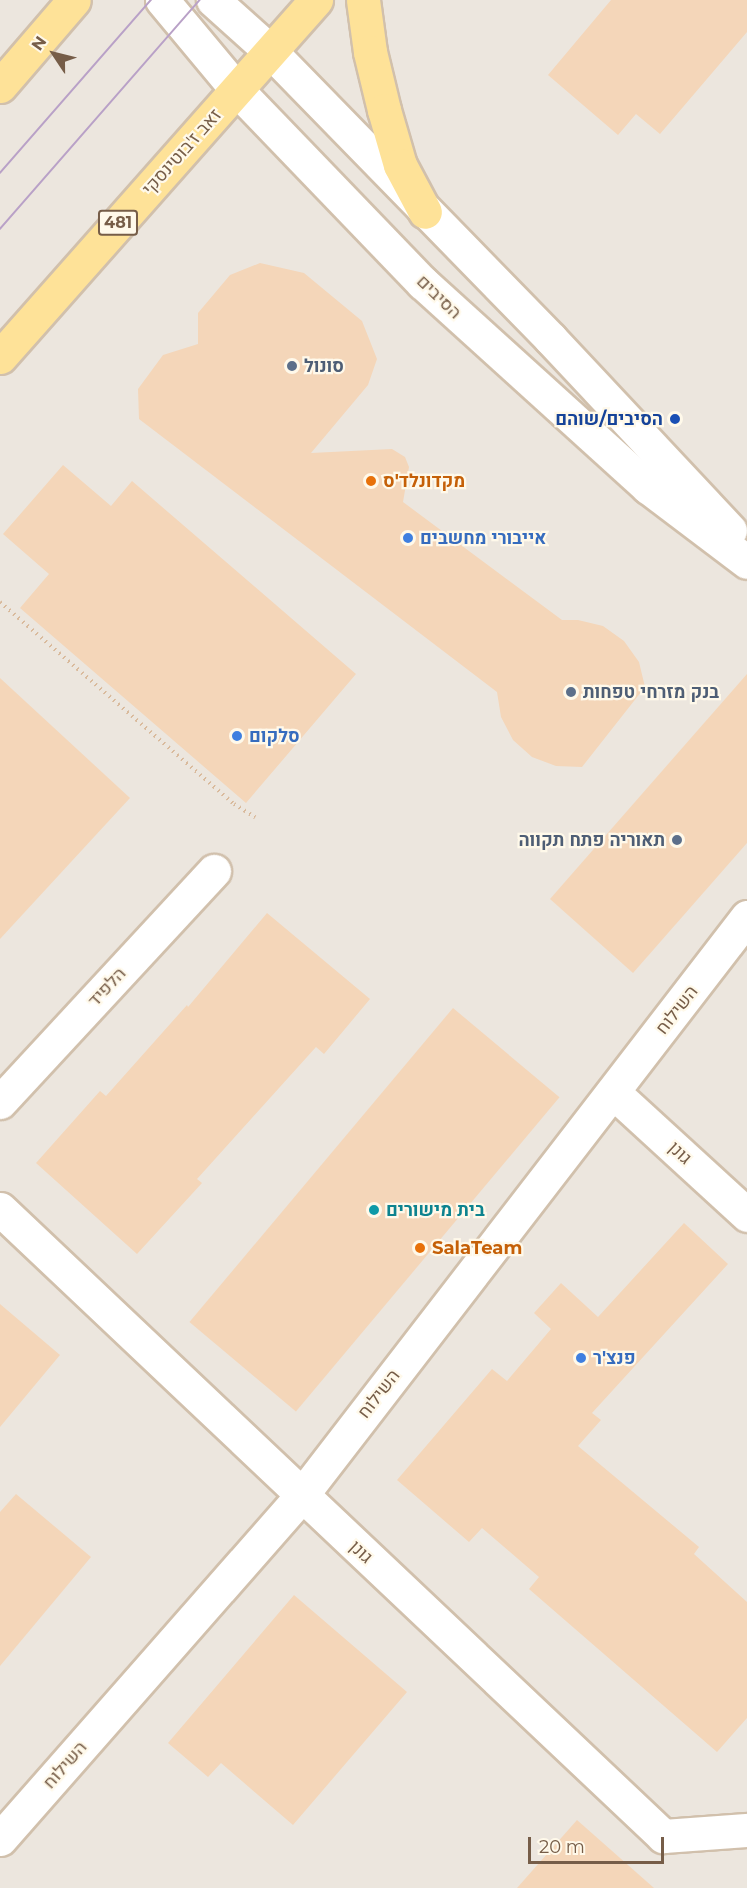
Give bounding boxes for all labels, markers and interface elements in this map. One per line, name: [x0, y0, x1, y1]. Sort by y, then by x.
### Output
north arrow: [24, 24, 84, 84]
text: N: [27, 33, 50, 54]
street label: זאב ז'בוטינסקי: [138, 105, 226, 199]
road number: 481: [97, 210, 139, 236]
street label: הסיבים: [412, 271, 466, 323]
place label: סונול: [304, 355, 344, 377]
marker: סונול: [285, 359, 299, 373]
place label: הסיבים/שוהם: [555, 408, 663, 430]
marker: הסיבים/שוהם: [668, 412, 682, 426]
place label: מקדונלד'ס: [383, 470, 465, 492]
marker: מקדונלד'ס: [364, 474, 378, 488]
place label: אייבורי מחשבים: [420, 527, 546, 549]
marker: אייבורי מחשבים: [401, 531, 415, 545]
place label: בנק מזרחי טפחות: [583, 681, 719, 703]
marker: בנק מזרחי טפחות: [564, 685, 578, 699]
place label: סלקום: [249, 725, 300, 747]
marker: סלקום: [230, 729, 244, 743]
place label: תאוריה פתח תקווה: [518, 829, 665, 851]
marker: תאוריה פתח תקווה: [670, 833, 684, 847]
street label: הלפיד: [83, 963, 131, 1011]
street label: השילוח: [651, 981, 703, 1039]
street label: גונן: [664, 1137, 696, 1169]
place label: בית מישורים: [386, 1199, 485, 1221]
marker: בית מישורים: [367, 1203, 381, 1217]
place label: SalaTeam: [432, 1237, 522, 1259]
marker: SalaTeam: [413, 1241, 427, 1255]
place label: פנצ'ר: [593, 1347, 636, 1369]
marker: פנצ'ר: [574, 1351, 588, 1365]
street label: השילוח: [353, 1365, 405, 1423]
street label: גונן: [345, 1536, 377, 1568]
street label: השילוח: [39, 1737, 91, 1793]
scale bar: [531, 1825, 668, 1863]
text: 20 m: [539, 1836, 585, 1858]

